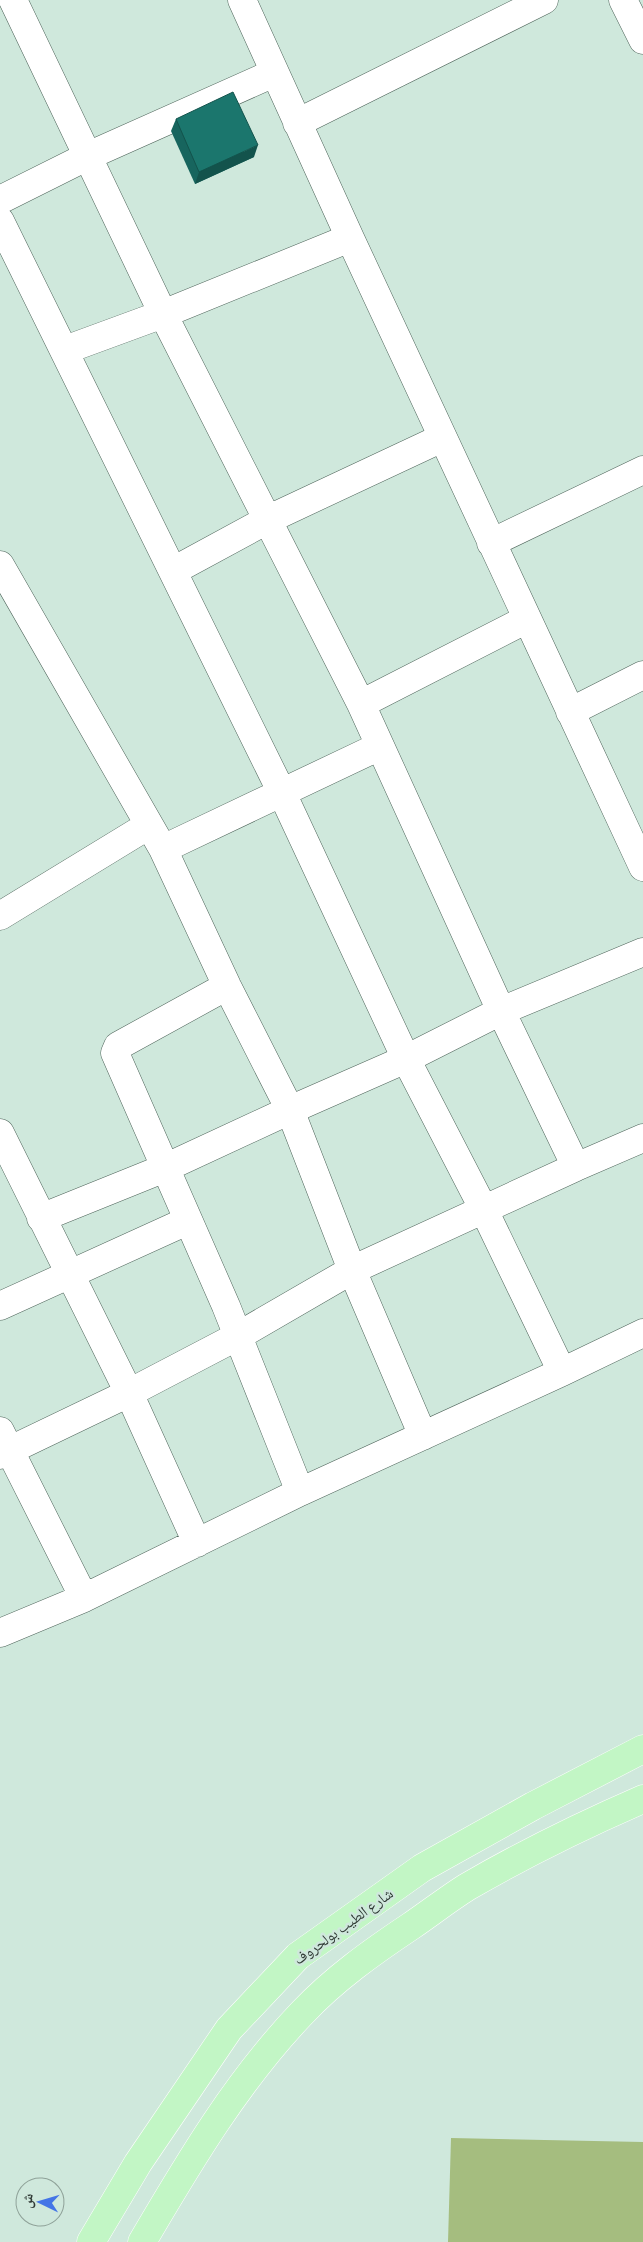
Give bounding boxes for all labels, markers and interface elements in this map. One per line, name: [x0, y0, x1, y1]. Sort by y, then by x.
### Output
street label: شارع الطيب بولحروف: [289, 1883, 397, 1969]
north arrow: [15, 2177, 65, 2227]
text: ش: [16, 2192, 37, 2209]

